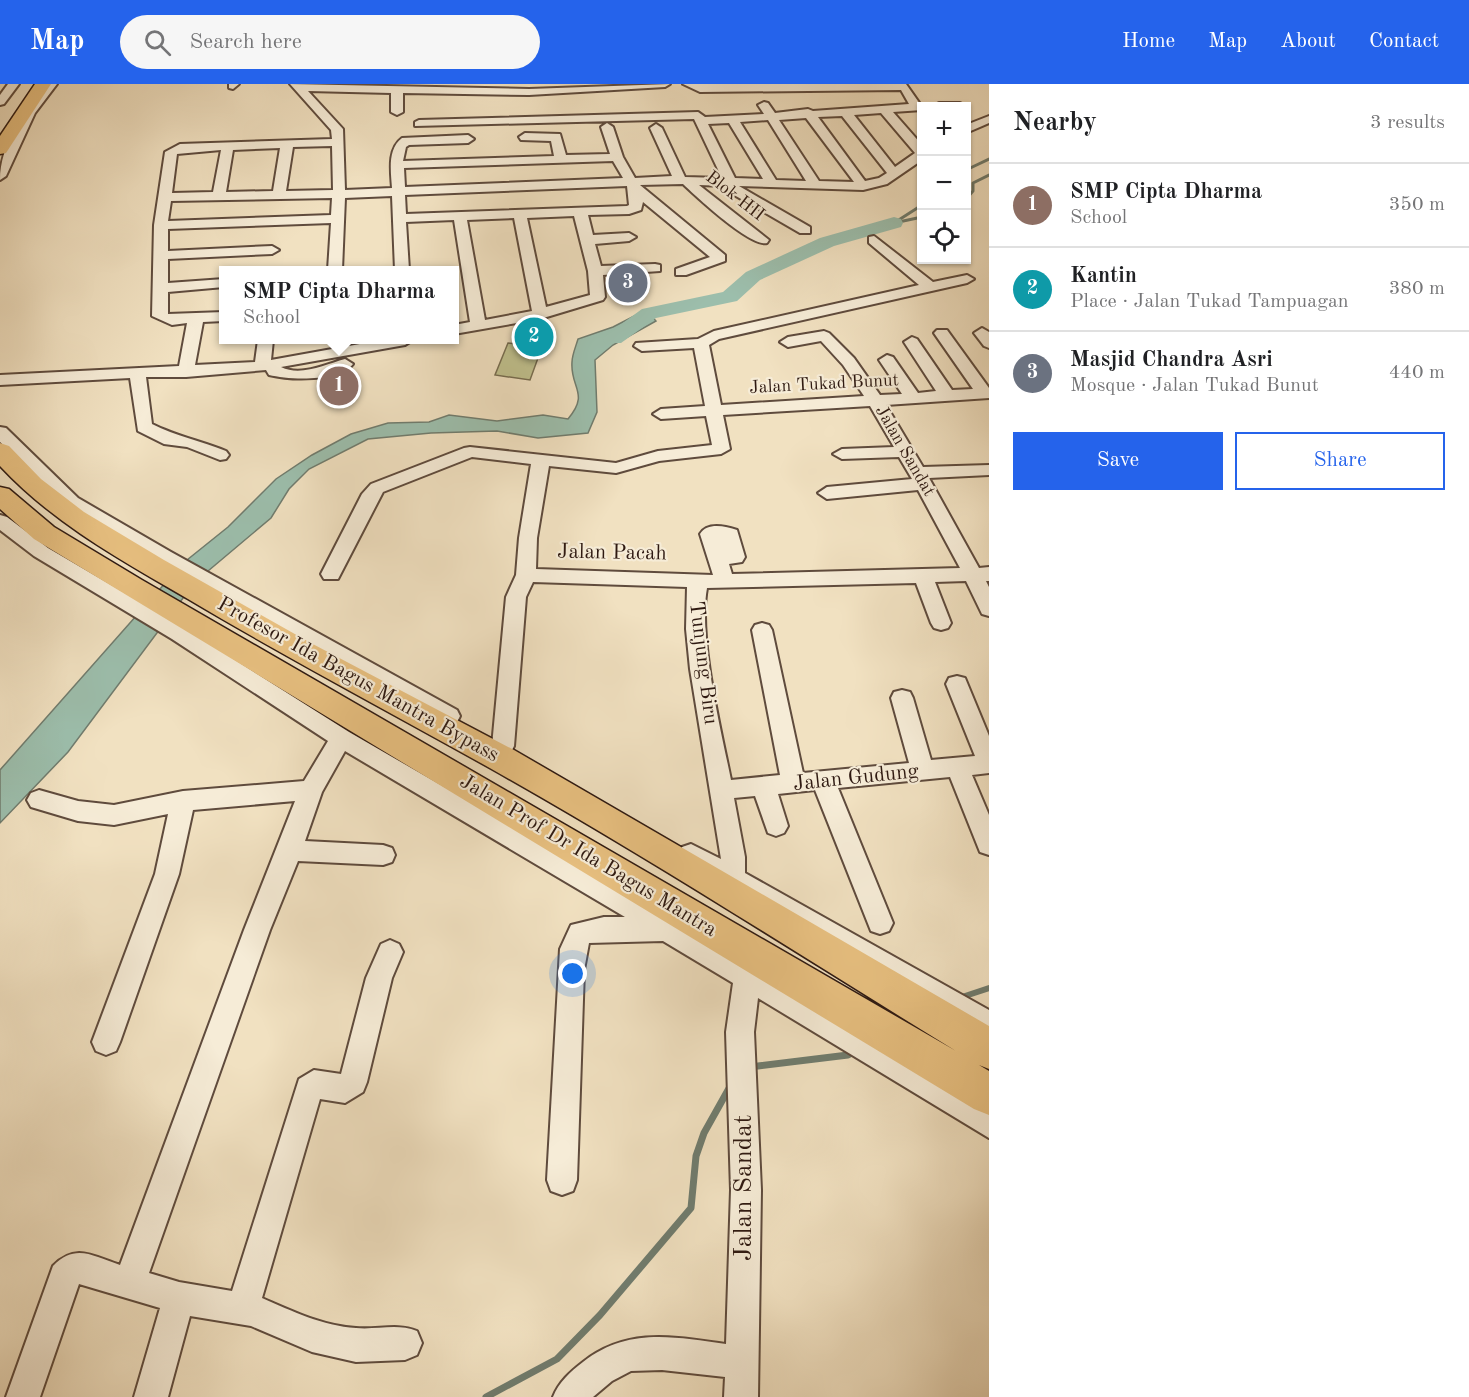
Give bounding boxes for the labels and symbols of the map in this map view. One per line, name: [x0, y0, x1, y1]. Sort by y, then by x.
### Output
street label: Blok HII: [702, 168, 768, 224]
pin: 3: [608, 260, 648, 306]
pin: 2: [514, 314, 554, 360]
pin: 1: [320, 364, 358, 408]
street label: Jalan Tukad Bunut: [749, 371, 899, 397]
street label: Jalan Sandat: [872, 403, 938, 499]
street label: Jalan Pacah: [557, 542, 667, 564]
street label: Profesor Ida Bagus Mantra Bypass: [214, 594, 502, 766]
street label: Tunjung Biru: [685, 600, 721, 726]
street label: Jalan Gudung: [792, 761, 920, 795]
street label: Jalan Prof Dr Ida Bagus Mantra: [456, 771, 720, 941]
your location: [558, 959, 587, 988]
street label: Jalan Sandat: [731, 1115, 757, 1261]

